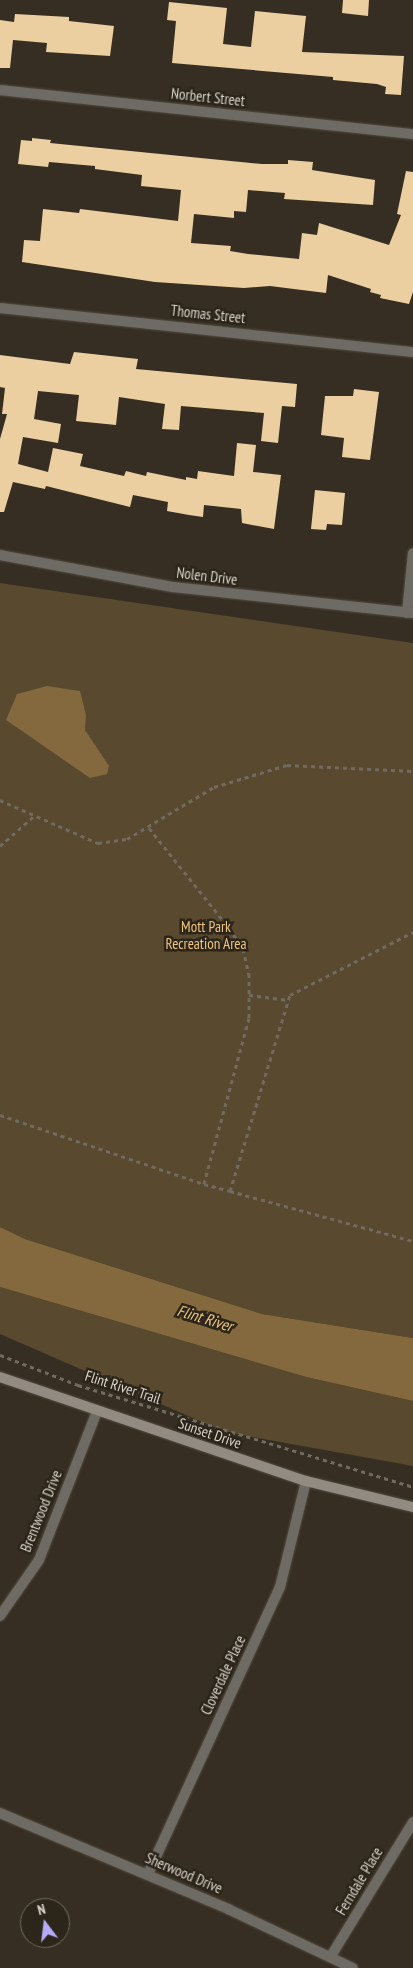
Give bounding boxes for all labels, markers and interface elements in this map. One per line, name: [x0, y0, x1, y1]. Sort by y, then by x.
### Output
street label: Norbert Street: [170, 84, 246, 110]
street label: Thomas Street: [170, 301, 246, 327]
street label: Nolen Drive: [176, 563, 238, 589]
park label: Mott Park Recreation Area: [165, 917, 247, 952]
water label: Flint River: [175, 1300, 235, 1336]
street label: Flint River Trail: [83, 1366, 163, 1408]
street label: Sunset Drive: [176, 1414, 244, 1452]
street label: Brentwood Drive: [16, 1467, 66, 1555]
street label: Cloverdale Place: [197, 1632, 249, 1718]
street label: Ferndale Place: [332, 1844, 386, 1918]
street label: Sherwood Drive: [143, 1849, 225, 1897]
north arrow: [20, 1898, 70, 1948]
text: N: [35, 1900, 47, 1919]

